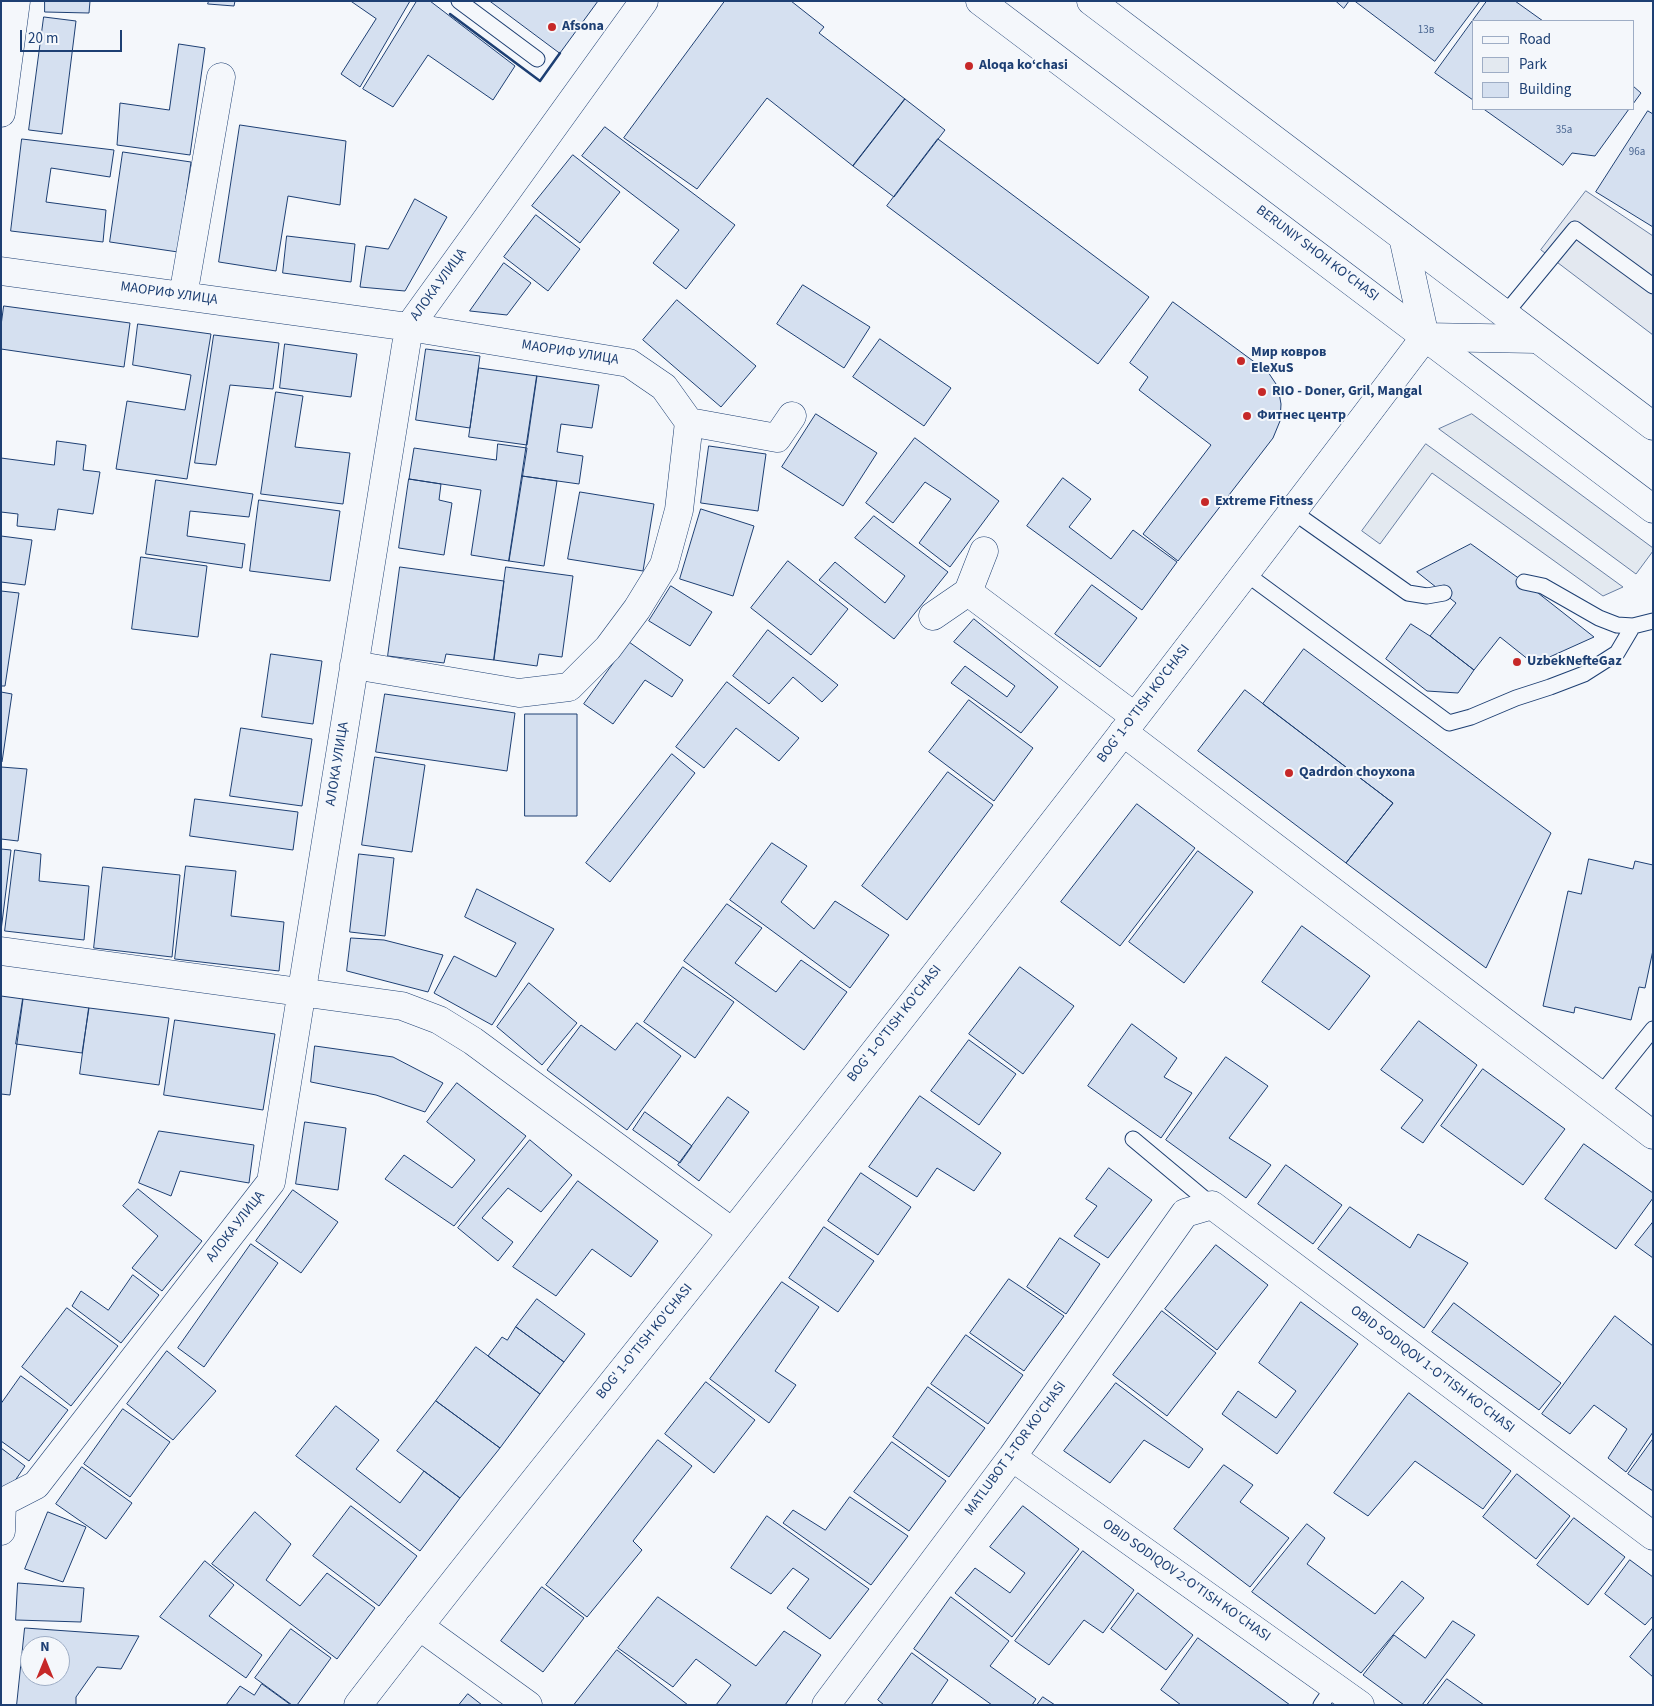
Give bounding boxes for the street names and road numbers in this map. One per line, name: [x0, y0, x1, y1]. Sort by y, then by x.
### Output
street label: BERUNIY SHOH KO'CHASI: [1252, 202, 1382, 306]
street label: АЛОКА УЛИЦА: [407, 246, 471, 324]
street label: МАОРИФ УЛИЦА: [119, 279, 219, 309]
street label: МАОРИФ УЛИЦА: [520, 337, 620, 369]
street label: BOG' 1-O'TISH KO'CHASI: [1094, 642, 1194, 766]
street label: АЛОКА УЛИЦА: [323, 721, 353, 807]
street label: BOG' 1-O'TISH KO'CHASI: [844, 962, 946, 1086]
street label: АЛОКА УЛИЦА: [203, 1188, 269, 1266]
street label: BOG' 1-O'TISH KO'CHASI: [593, 1281, 697, 1403]
street label: OBID SODIQOV 1-O'TISH KO'CHASI: [1347, 1303, 1517, 1437]
street label: MATLUBOT 1-TOR KO'CHASI: [962, 1379, 1070, 1519]
street label: OBID SODIQOV 2-O'TISH KO'CHASI: [1099, 1516, 1273, 1646]

